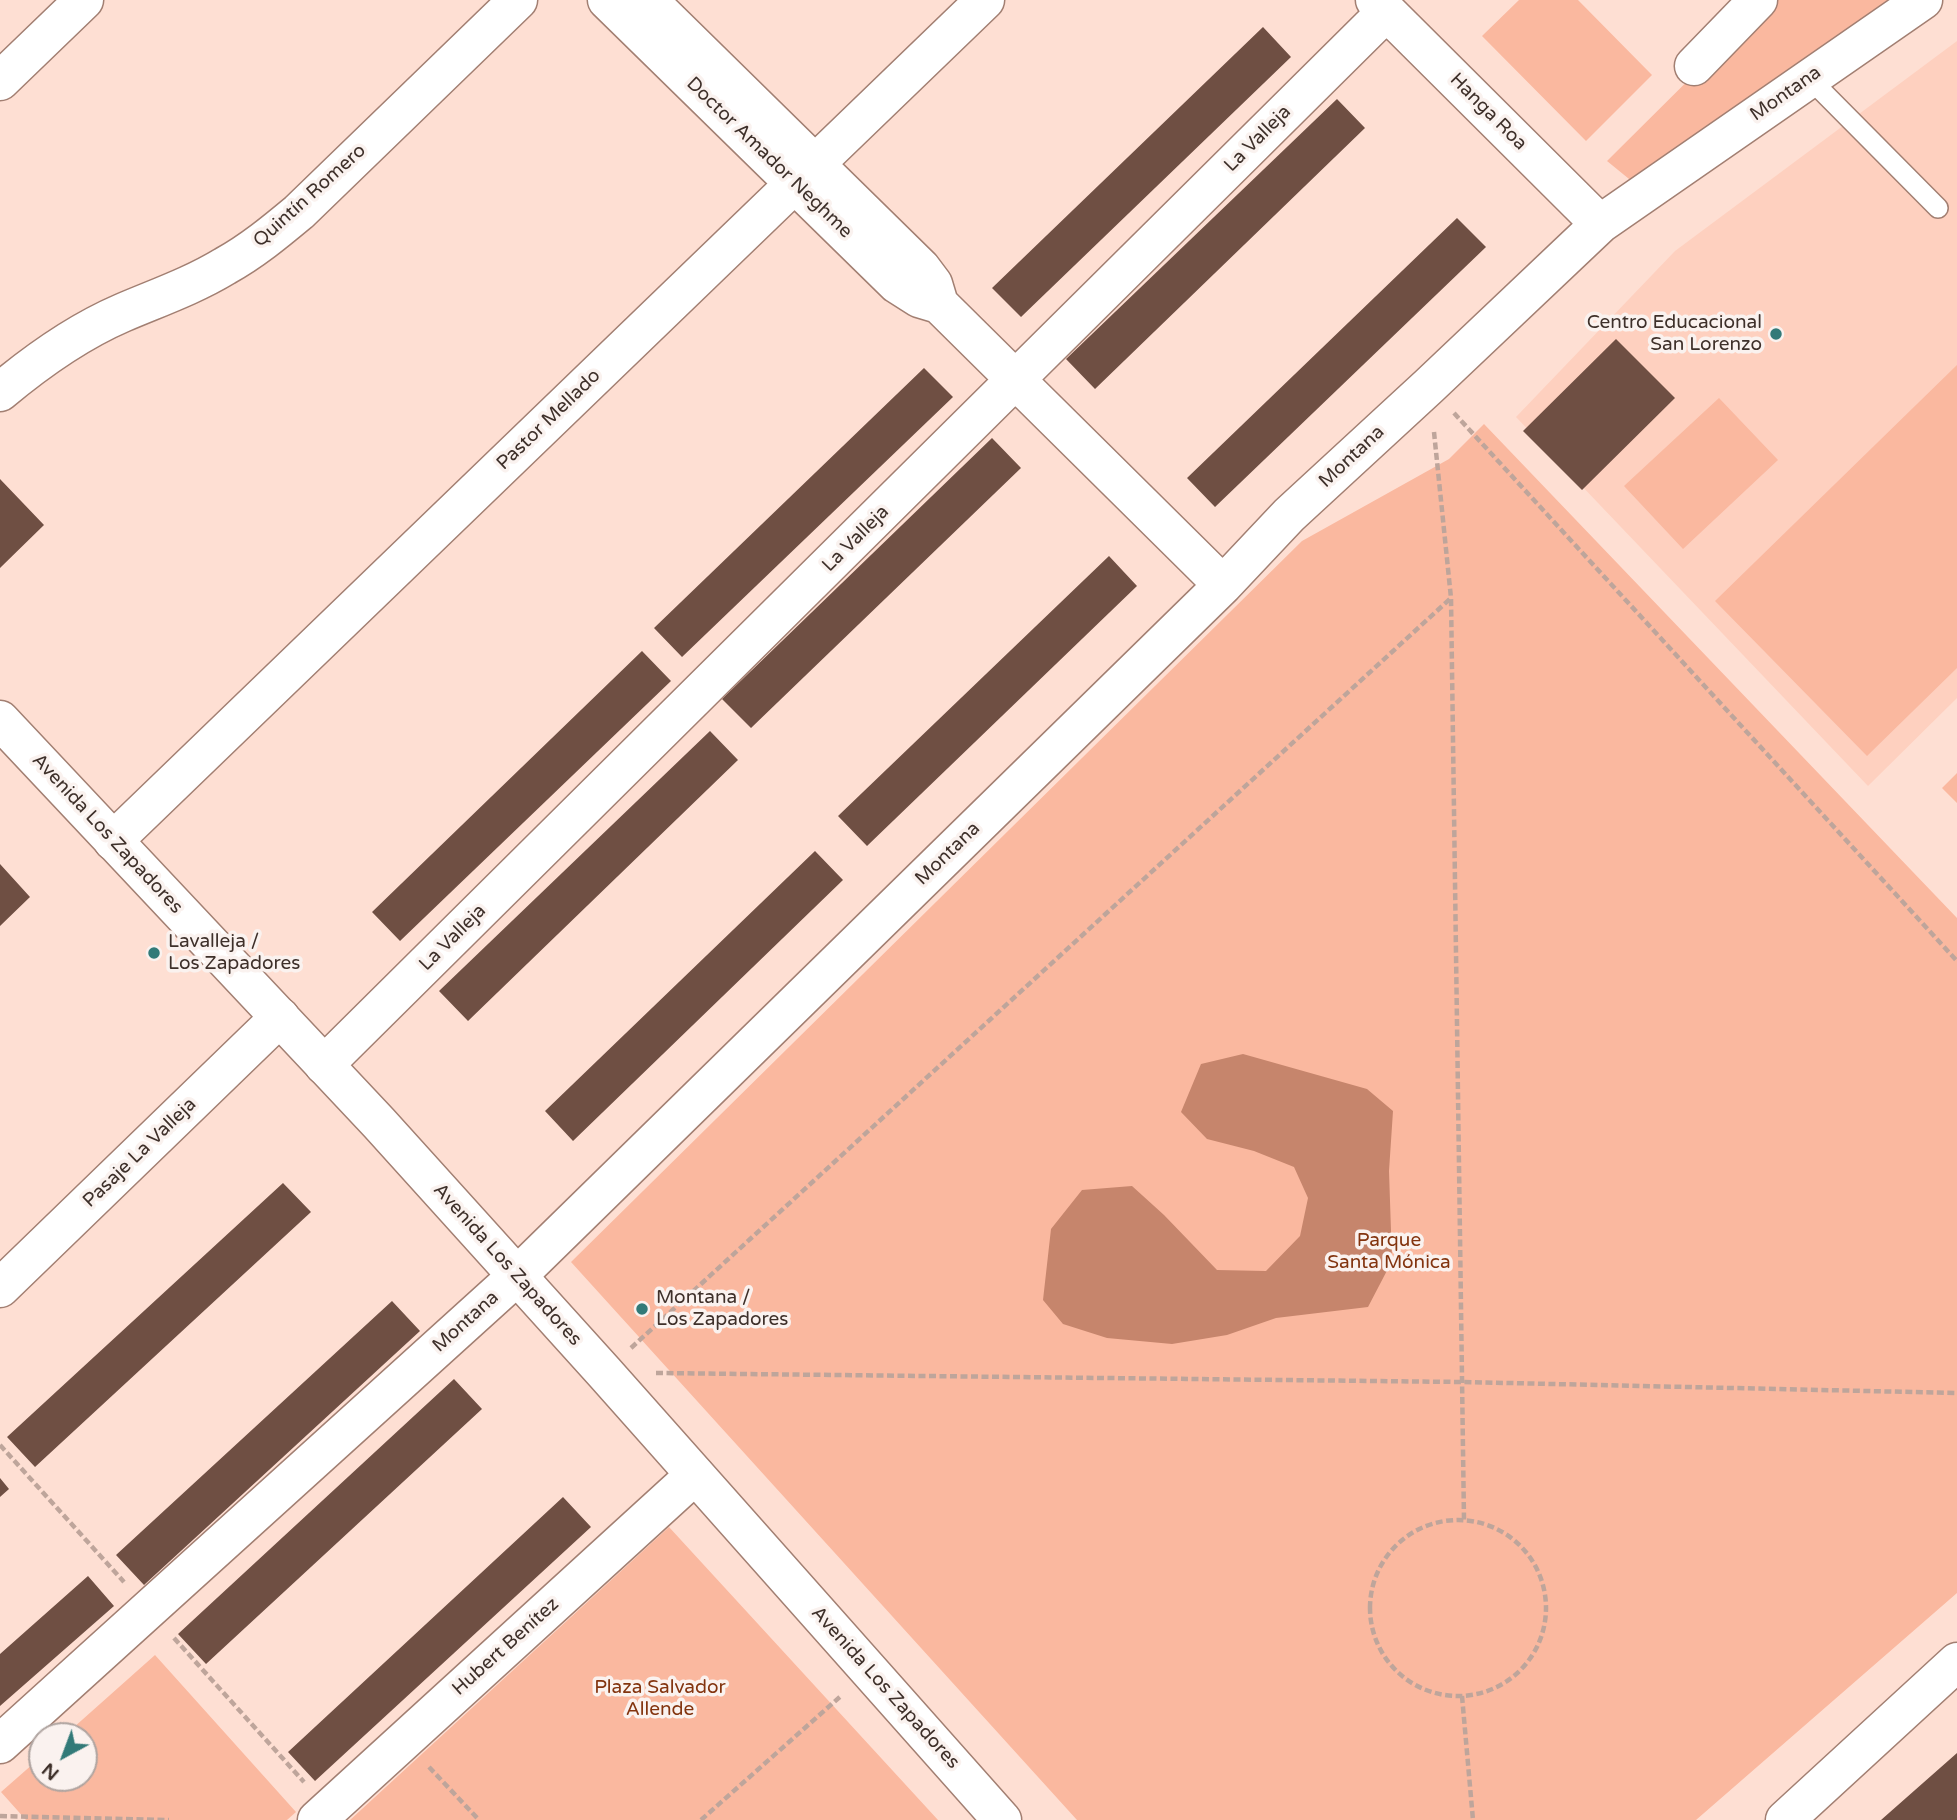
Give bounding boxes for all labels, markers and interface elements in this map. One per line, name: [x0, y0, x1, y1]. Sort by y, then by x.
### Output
street label: Montana: [1746, 61, 1826, 127]
street label: Hanga Roa: [1445, 69, 1531, 155]
street label: Doctor Amador Neghme: [681, 73, 857, 243]
street label: La Valleja: [1220, 101, 1296, 177]
street label: Quintín Romero: [249, 140, 371, 252]
place label: Centro Educacional San Lorenzo: [1587, 312, 1762, 356]
marker: Centro Educacional San Lorenzo: [1768, 326, 1784, 342]
street label: Pastor Mellado: [492, 365, 606, 475]
street label: Montana: [1315, 421, 1389, 493]
street label: La Valleja: [818, 501, 894, 577]
street label: Avenida Los Zapadores: [27, 749, 187, 919]
street label: Montana: [911, 818, 985, 890]
street label: La Valleja: [415, 900, 491, 976]
place label: Lavalleja / Los Zapadores: [168, 931, 300, 975]
marker: Lavalleja / Los Zapadores: [146, 945, 162, 961]
street label: Pasaje La Valleja: [79, 1093, 201, 1213]
street label: Avenida Los Zapadores: [428, 1179, 586, 1351]
park label: Parque Santa Mónica: [1327, 1230, 1451, 1274]
street label: Montana: [428, 1286, 504, 1358]
place label: Montana / Los Zapadores: [656, 1287, 788, 1331]
marker: Montana / Los Zapadores: [634, 1301, 650, 1317]
street label: Hubert Benítez: [448, 1593, 564, 1701]
street label: Avenida Los Zapadores: [806, 1602, 964, 1774]
park label: Plaza Salvador Allende: [594, 1677, 726, 1721]
north arrow: [28, 1722, 98, 1792]
text: N: [38, 1758, 64, 1785]

